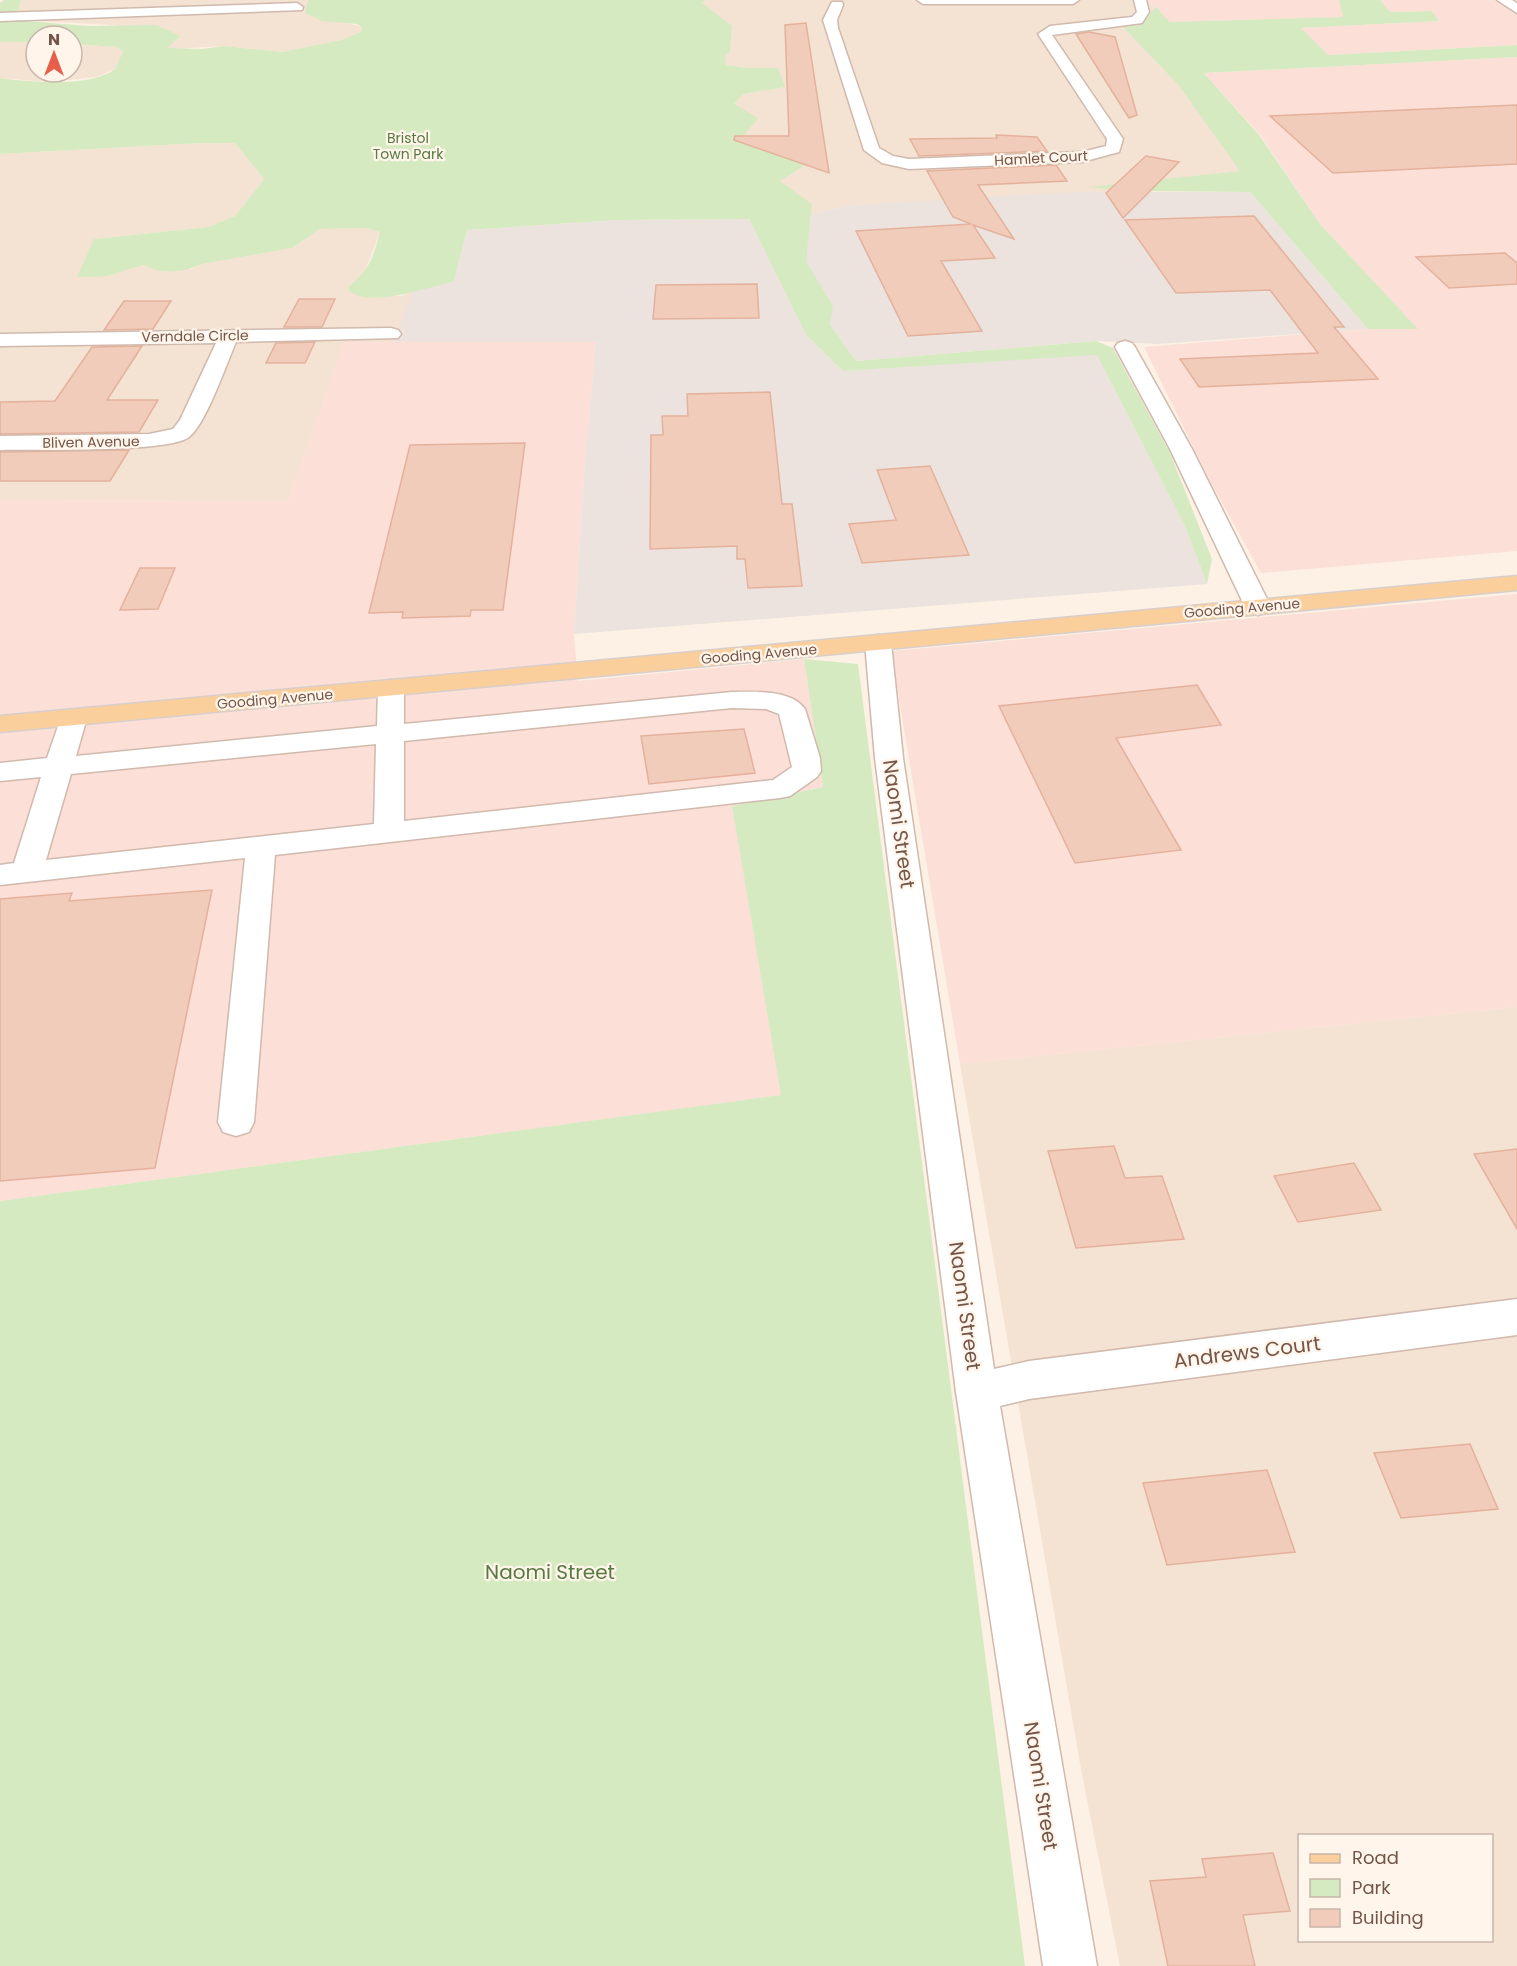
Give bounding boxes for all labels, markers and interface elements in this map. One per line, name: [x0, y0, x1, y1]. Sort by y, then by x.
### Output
north arrow: [24, 24, 84, 84]
text: N: [48, 28, 60, 51]
park label: Bristol Town Park: [373, 128, 444, 164]
street label: Hamlet Court: [994, 146, 1088, 170]
street label: Verndale Circle: [141, 325, 249, 347]
street label: Bliven Avenue: [42, 431, 140, 453]
street label: Gooding Avenue: [1183, 593, 1301, 623]
street label: Gooding Avenue: [700, 639, 818, 669]
street label: Gooding Avenue: [216, 684, 334, 714]
street label: Naomi Street: [876, 758, 922, 890]
street label: Naomi Street: [942, 1240, 988, 1372]
street label: Andrews Court: [1172, 1329, 1322, 1375]
park label: Naomi Street: [485, 1558, 615, 1586]
street label: Naomi Street: [1017, 1720, 1065, 1852]
legend: [1298, 1834, 1493, 1942]
text: Road: [1352, 1845, 1399, 1870]
text: Park: [1352, 1875, 1391, 1900]
text: Building: [1352, 1905, 1424, 1930]

